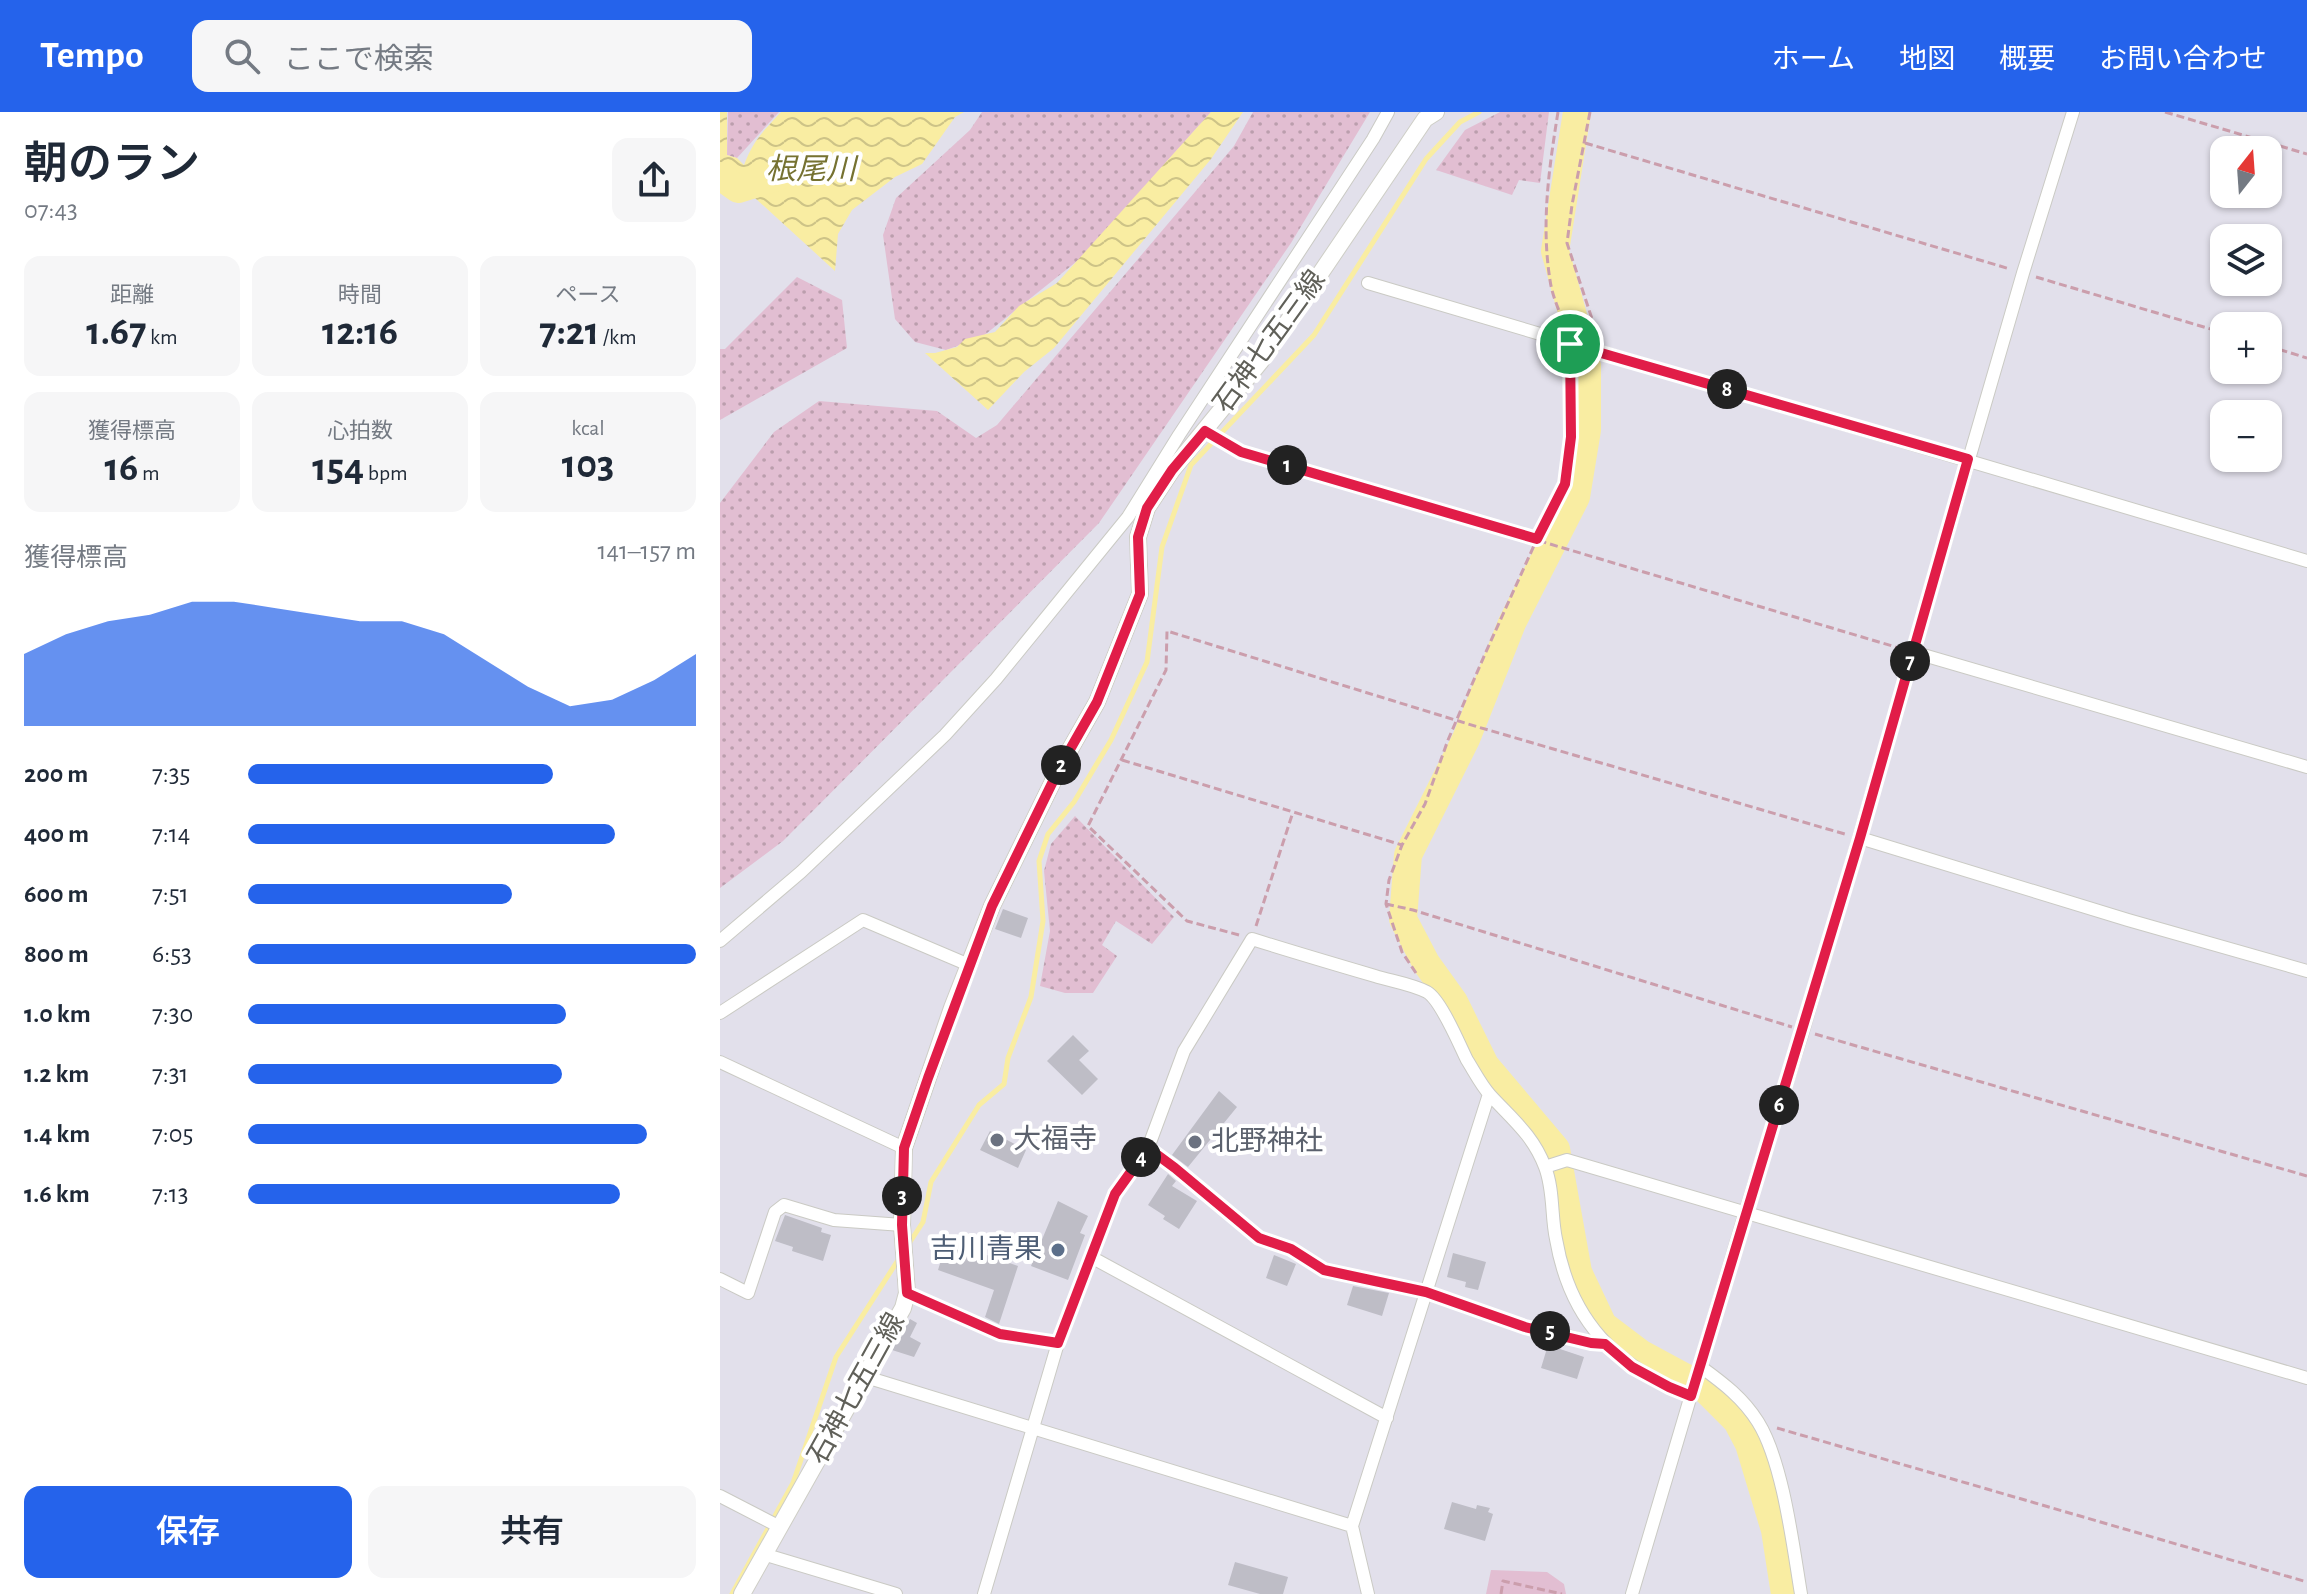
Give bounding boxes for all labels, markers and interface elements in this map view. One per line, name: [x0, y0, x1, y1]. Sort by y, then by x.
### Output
search box: [192, 20, 752, 92]
icon: search: [220, 34, 264, 78]
text: Tempo: [40, 37, 144, 75]
text: ここで検索: [284, 45, 434, 75]
text: ホーム: [1772, 46, 1855, 74]
text: 地図: [1899, 46, 1955, 74]
text: 概要: [1999, 46, 2055, 74]
text: お問い合わせ: [2099, 46, 2267, 74]
north arrow: [2210, 136, 2282, 208]
map controls: [2210, 136, 2282, 472]
button: share: [612, 138, 696, 222]
text: 朝のラン: [24, 143, 200, 187]
water label: 根尾川: [766, 153, 859, 185]
text: 07:43: [24, 197, 78, 223]
button: layers: [2210, 224, 2282, 296]
street label: 石神七五三線: [1208, 265, 1331, 418]
text: 距離: [110, 284, 154, 306]
text: 時間: [338, 284, 382, 306]
text: ペース: [556, 284, 620, 306]
pin: [1536, 310, 1604, 378]
text: 1.67: [86, 312, 146, 352]
text: 12:16: [322, 312, 398, 352]
text: 7:21: [539, 312, 599, 352]
button: +: [2210, 312, 2282, 384]
icon: arrive: [1548, 322, 1592, 366]
text: km: [146, 326, 178, 348]
text: /km: [599, 326, 637, 348]
pin: 8: [1707, 369, 1747, 409]
text: 8: [1722, 378, 1732, 400]
button: −: [2210, 400, 2282, 472]
text: kcal: [571, 417, 605, 439]
text: 獲得標高: [88, 420, 176, 442]
text: 心拍数: [327, 420, 393, 442]
text: 103: [562, 445, 614, 485]
pin: 1: [1267, 445, 1307, 485]
text: 16: [105, 448, 138, 488]
text: 154: [312, 448, 364, 488]
text: 1: [1283, 454, 1291, 476]
text: m: [138, 462, 159, 484]
text: bpm: [364, 462, 408, 484]
text: 141–157 m: [597, 538, 696, 564]
text: 獲得標高: [24, 545, 128, 571]
pin: 7: [1890, 641, 1930, 681]
text: 7: [1905, 650, 1915, 672]
pin: 2: [1041, 745, 1081, 785]
text: 2: [1056, 754, 1066, 776]
text: 200 m: [24, 761, 88, 787]
text: 7:35: [152, 761, 190, 787]
text: 400 m: [24, 821, 89, 847]
text: 7:14: [152, 821, 190, 847]
text: 600 m: [24, 881, 89, 907]
text: 7:51: [152, 881, 189, 907]
text: 800 m: [24, 941, 89, 967]
text: 6:53: [152, 941, 192, 967]
text: 1.0 km: [24, 1001, 91, 1027]
text: 7:30: [152, 1001, 193, 1027]
text: 1.2 km: [24, 1061, 89, 1087]
text: 7:31: [152, 1061, 188, 1087]
pin: 6: [1759, 1085, 1799, 1125]
text: 6: [1774, 1094, 1784, 1116]
text: 1.4 km: [24, 1121, 90, 1147]
text: 7:05: [152, 1121, 193, 1147]
place label: 大福寺: [1013, 1124, 1097, 1154]
place label: 北野神社: [1211, 1126, 1323, 1156]
marker: 大福寺: [988, 1131, 1006, 1149]
marker: 北野神社: [1186, 1133, 1204, 1151]
pin: 4: [1121, 1137, 1161, 1177]
text: 4: [1135, 1146, 1147, 1168]
pin: 3: [882, 1176, 922, 1216]
text: 1.6 km: [24, 1181, 90, 1207]
text: 7:13: [152, 1181, 188, 1207]
text: 3: [897, 1185, 907, 1207]
place label: 吉川青果: [930, 1234, 1042, 1264]
marker: 吉川青果: [1049, 1241, 1067, 1259]
street label: 石神七五三線: [802, 1308, 910, 1469]
pin: 5: [1530, 1311, 1570, 1351]
text: 5: [1545, 1320, 1555, 1342]
button: 保存: [24, 1486, 352, 1578]
button: 共有: [368, 1486, 696, 1578]

